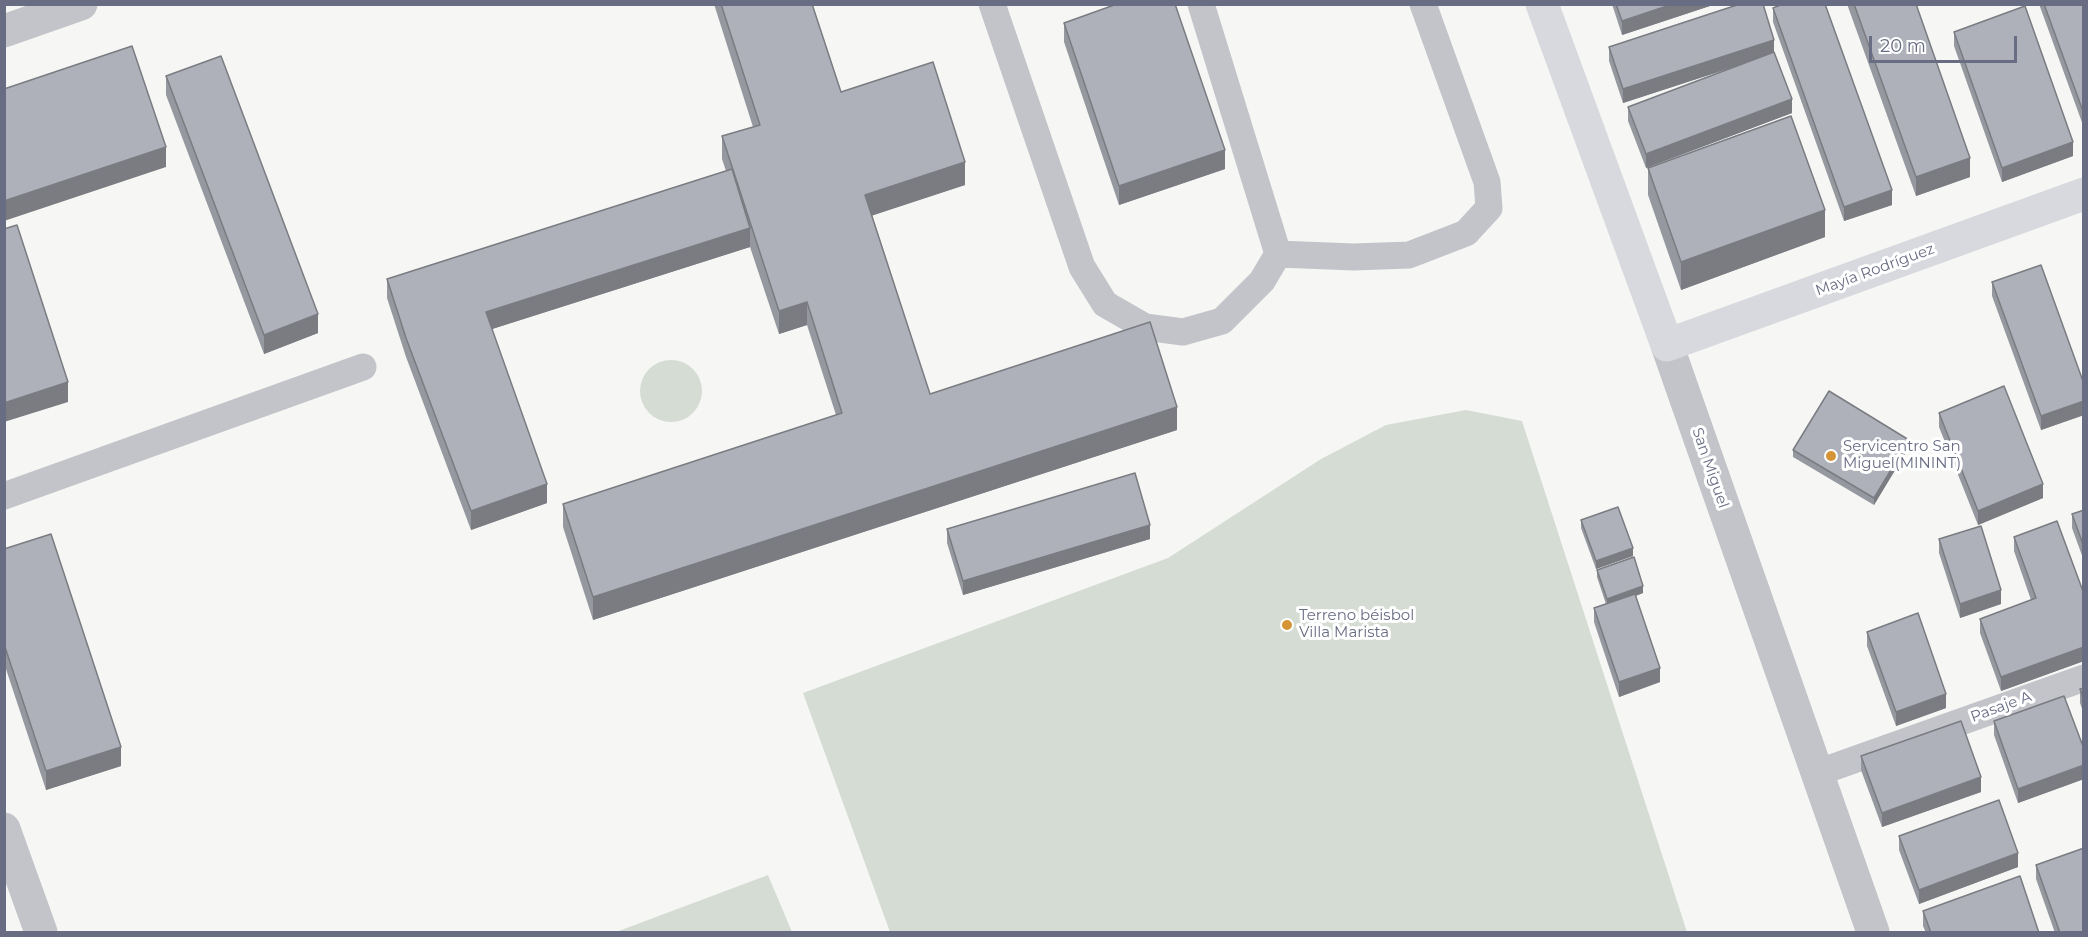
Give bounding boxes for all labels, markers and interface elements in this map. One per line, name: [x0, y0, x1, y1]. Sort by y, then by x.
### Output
scale bar: [1872, 24, 2020, 62]
text: 20 m: [1880, 35, 1926, 57]
street label: Mayía Rodríguez: [1813, 240, 1937, 300]
street label: San Miguel: [1688, 425, 1732, 511]
place label: Servicentro San Miguel(MININT): [1843, 438, 1961, 473]
marker: Servicentro San Miguel(MININT): [1824, 449, 1838, 463]
place label: Terreno béisbol Villa Marista: [1299, 607, 1414, 642]
marker: Terreno béisbol Villa Marista: [1280, 618, 1294, 632]
street label: Pasaje A: [1968, 688, 2034, 726]

